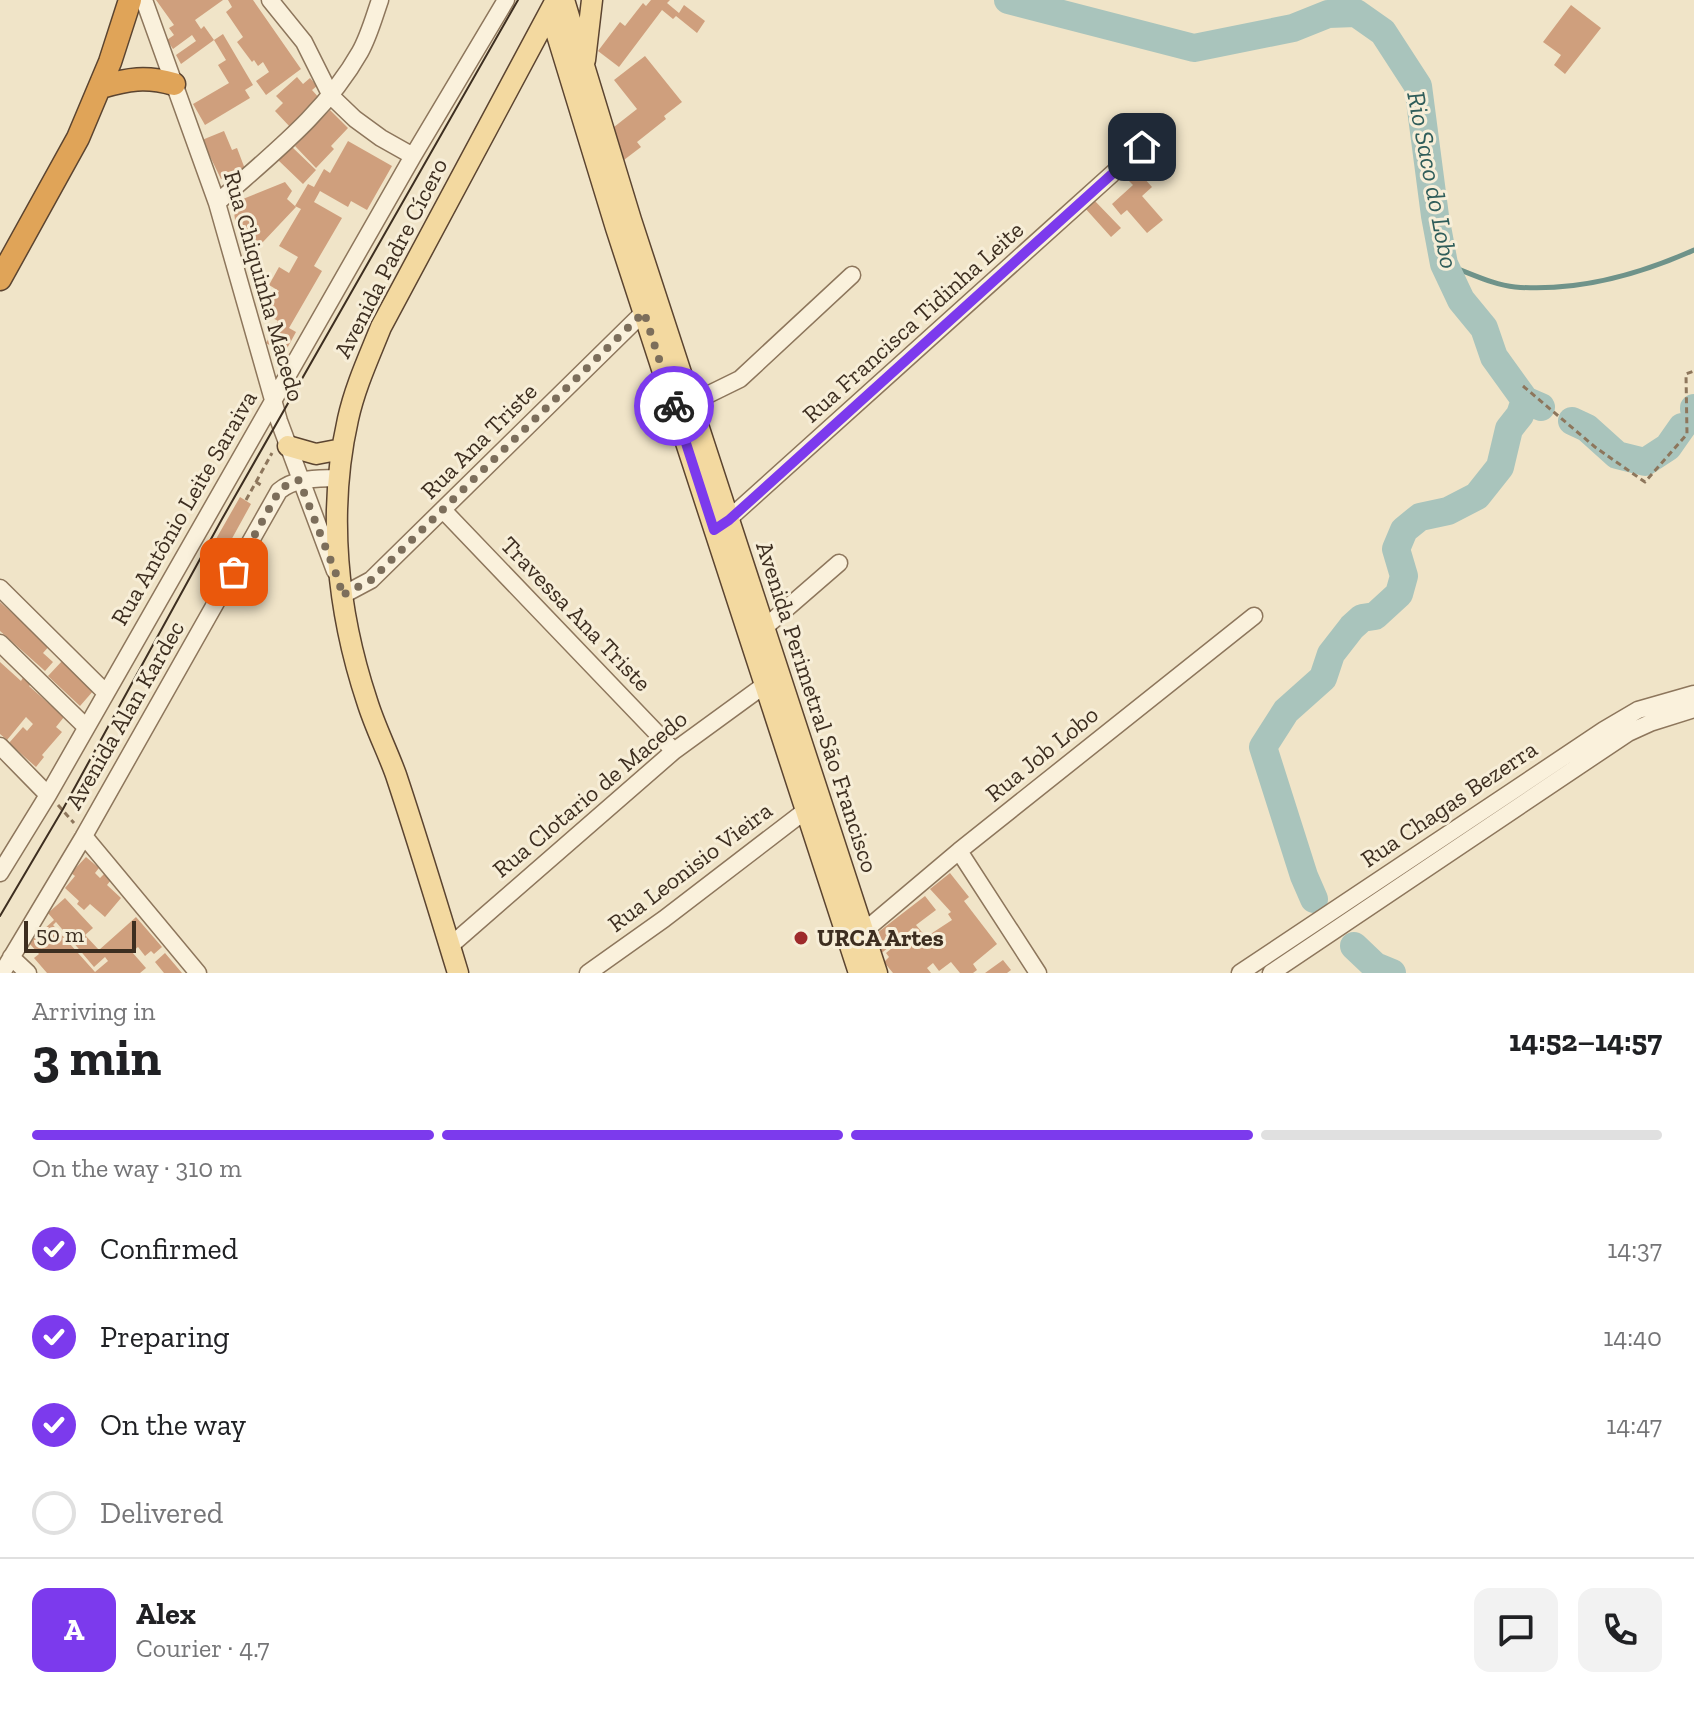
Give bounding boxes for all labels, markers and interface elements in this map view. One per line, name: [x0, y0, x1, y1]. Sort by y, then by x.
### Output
water label: Rio Saco do Lobo: [1400, 89, 1466, 271]
pin: [1108, 113, 1176, 181]
icon: home: [1120, 125, 1164, 169]
street label: Avenida Padre Cícero: [328, 153, 454, 363]
street label: Rua Chiquinha Macedo: [218, 167, 311, 405]
street label: Rua Francisca Tidinha Leite: [796, 215, 1029, 428]
courier: [634, 366, 714, 446]
street label: Rua Ana Triste: [414, 376, 543, 505]
icon: bike: [652, 384, 696, 428]
street label: Rua Antônio Leite Saraiva: [104, 385, 263, 630]
street label: Travessa Ana Triste: [495, 530, 658, 697]
pin: [200, 538, 268, 606]
street label: Avenida Perimetral São Francisco: [750, 538, 885, 876]
icon: bag: [212, 550, 256, 594]
street label: Avenida Alan Kardec: [59, 615, 190, 814]
street label: Rua Job Lobo: [980, 699, 1104, 808]
street label: Rua Clotario de Macedo: [487, 704, 693, 883]
street label: Rua Chagas Bezerra: [1355, 734, 1543, 873]
street label: Rua Leonisio Vieira: [602, 795, 778, 938]
scale bar: [24, 917, 136, 953]
text: 50 m: [36, 921, 84, 948]
place label: URCA Artes: [817, 923, 944, 952]
marker: URCA Artes: [792, 929, 810, 947]
text: Arriving in: [32, 995, 155, 1027]
text: 14:52–14:57: [1509, 1023, 1662, 1059]
text: 3 min: [32, 1026, 161, 1088]
text: On the way · 310 m: [32, 1152, 242, 1184]
icon: check: [32, 1227, 76, 1271]
text: Confirmed: [100, 1231, 238, 1267]
text: 14:37: [1607, 1233, 1662, 1265]
icon: check: [32, 1315, 76, 1359]
text: Preparing: [100, 1319, 230, 1355]
text: 14:40: [1603, 1321, 1662, 1353]
icon: check: [32, 1403, 76, 1447]
text: On the way: [100, 1407, 246, 1443]
text: 14:47: [1606, 1409, 1662, 1441]
text: Delivered: [100, 1495, 223, 1531]
button: chat: [1474, 1588, 1558, 1672]
button: phone: [1578, 1588, 1662, 1672]
text: Alex: [136, 1596, 196, 1632]
text: A: [64, 1612, 84, 1648]
text: Courier · 4.7: [136, 1632, 270, 1664]

